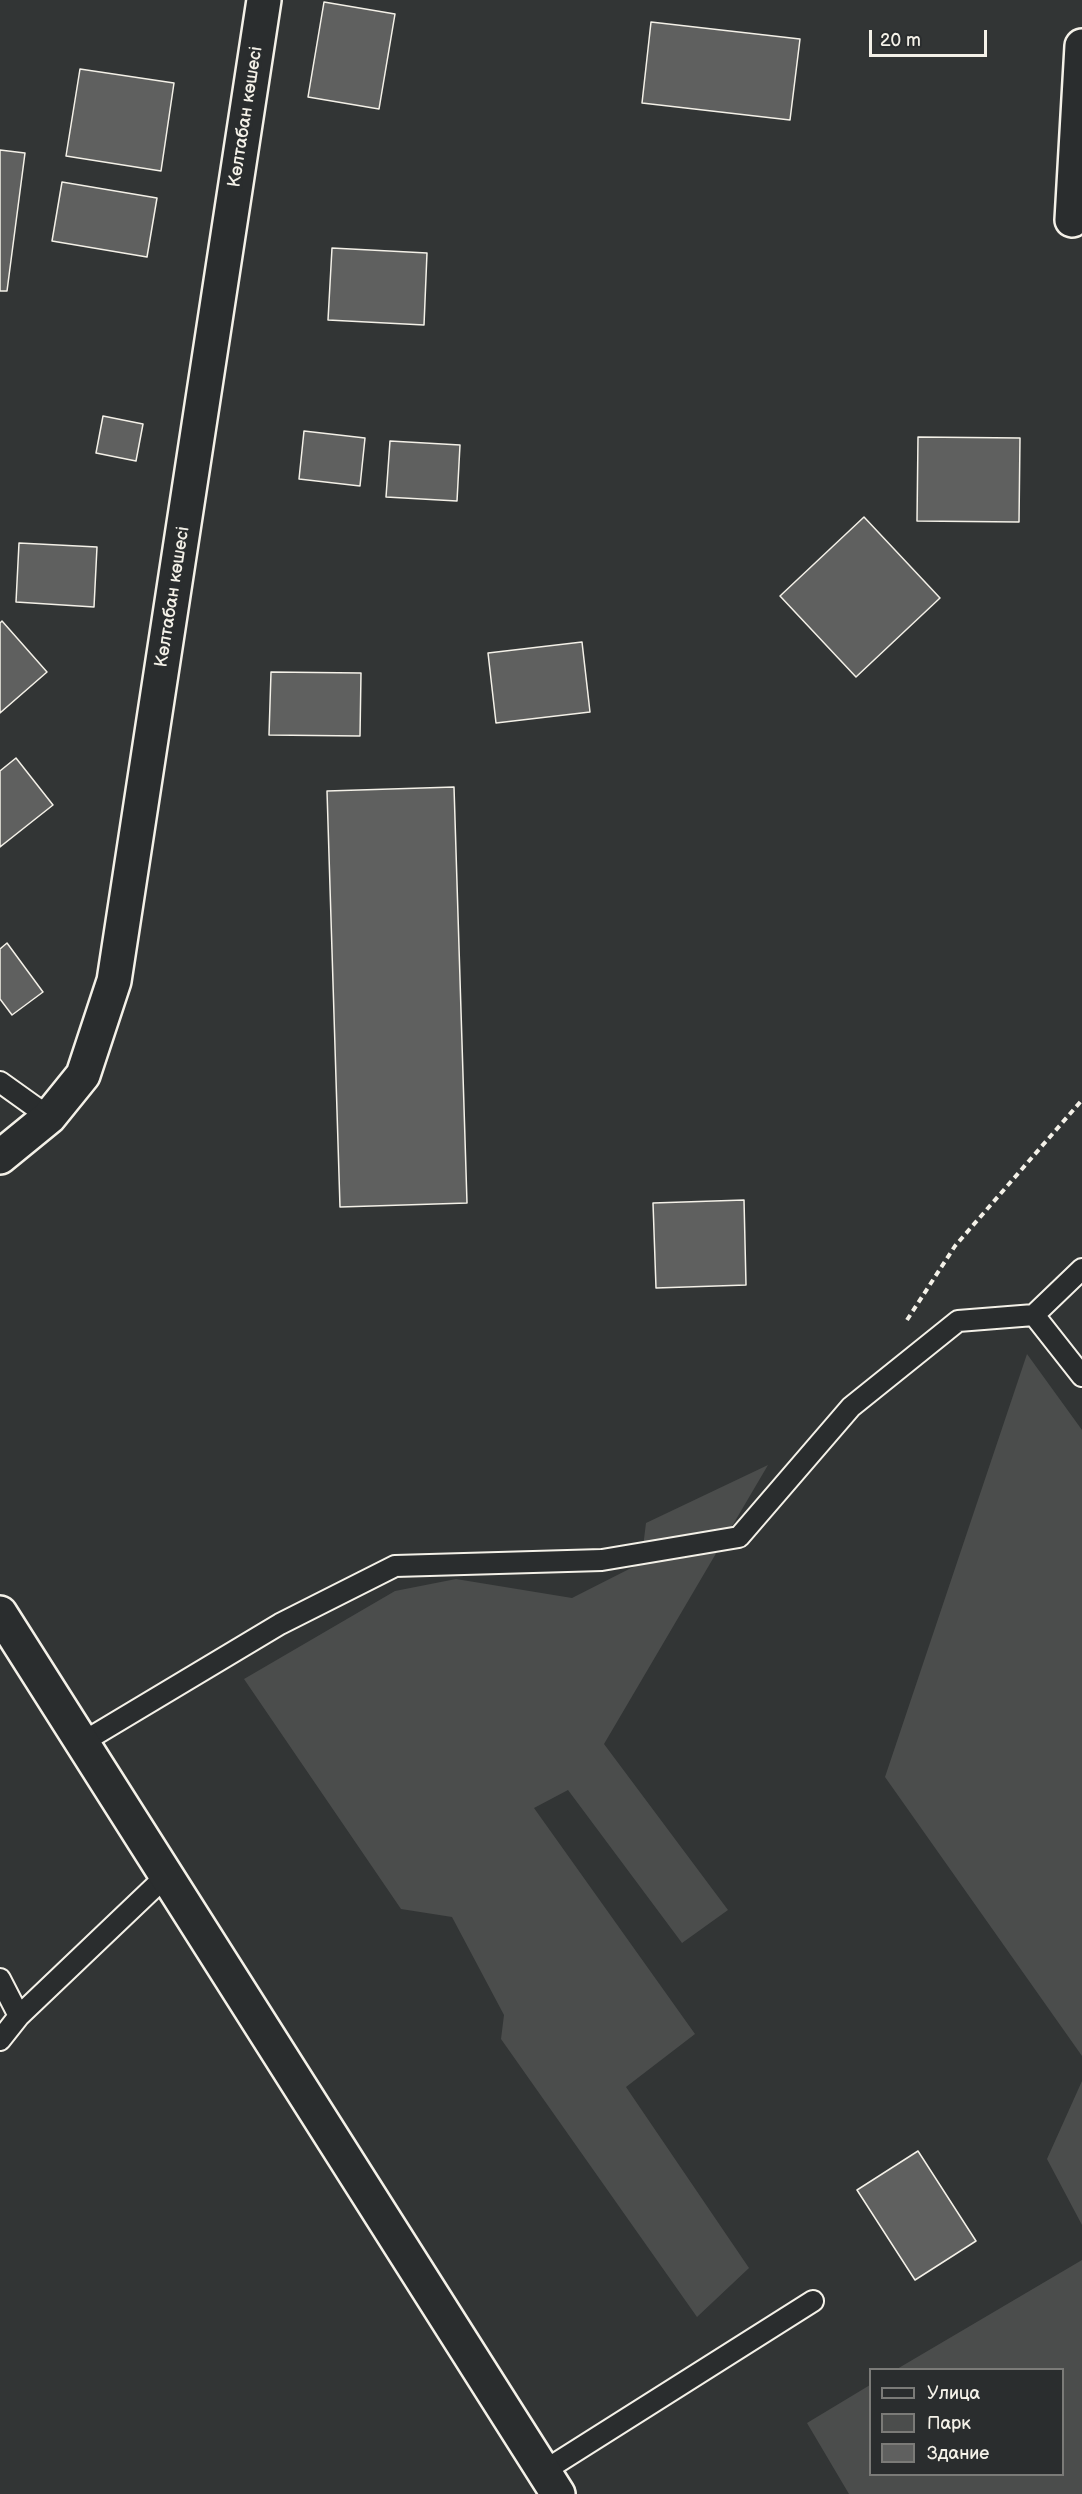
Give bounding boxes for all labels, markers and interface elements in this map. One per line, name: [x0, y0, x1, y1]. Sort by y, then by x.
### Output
scale bar: [872, 18, 990, 56]
text: 20 m: [880, 30, 921, 51]
street label: Көлтабан көшесі: [224, 45, 268, 189]
street label: Көлтабан көшесі: [151, 525, 195, 669]
legend: [869, 2368, 1064, 2476]
text: Улица: [927, 2383, 980, 2404]
text: Парк: [927, 2413, 971, 2434]
text: Здание: [927, 2443, 989, 2464]

